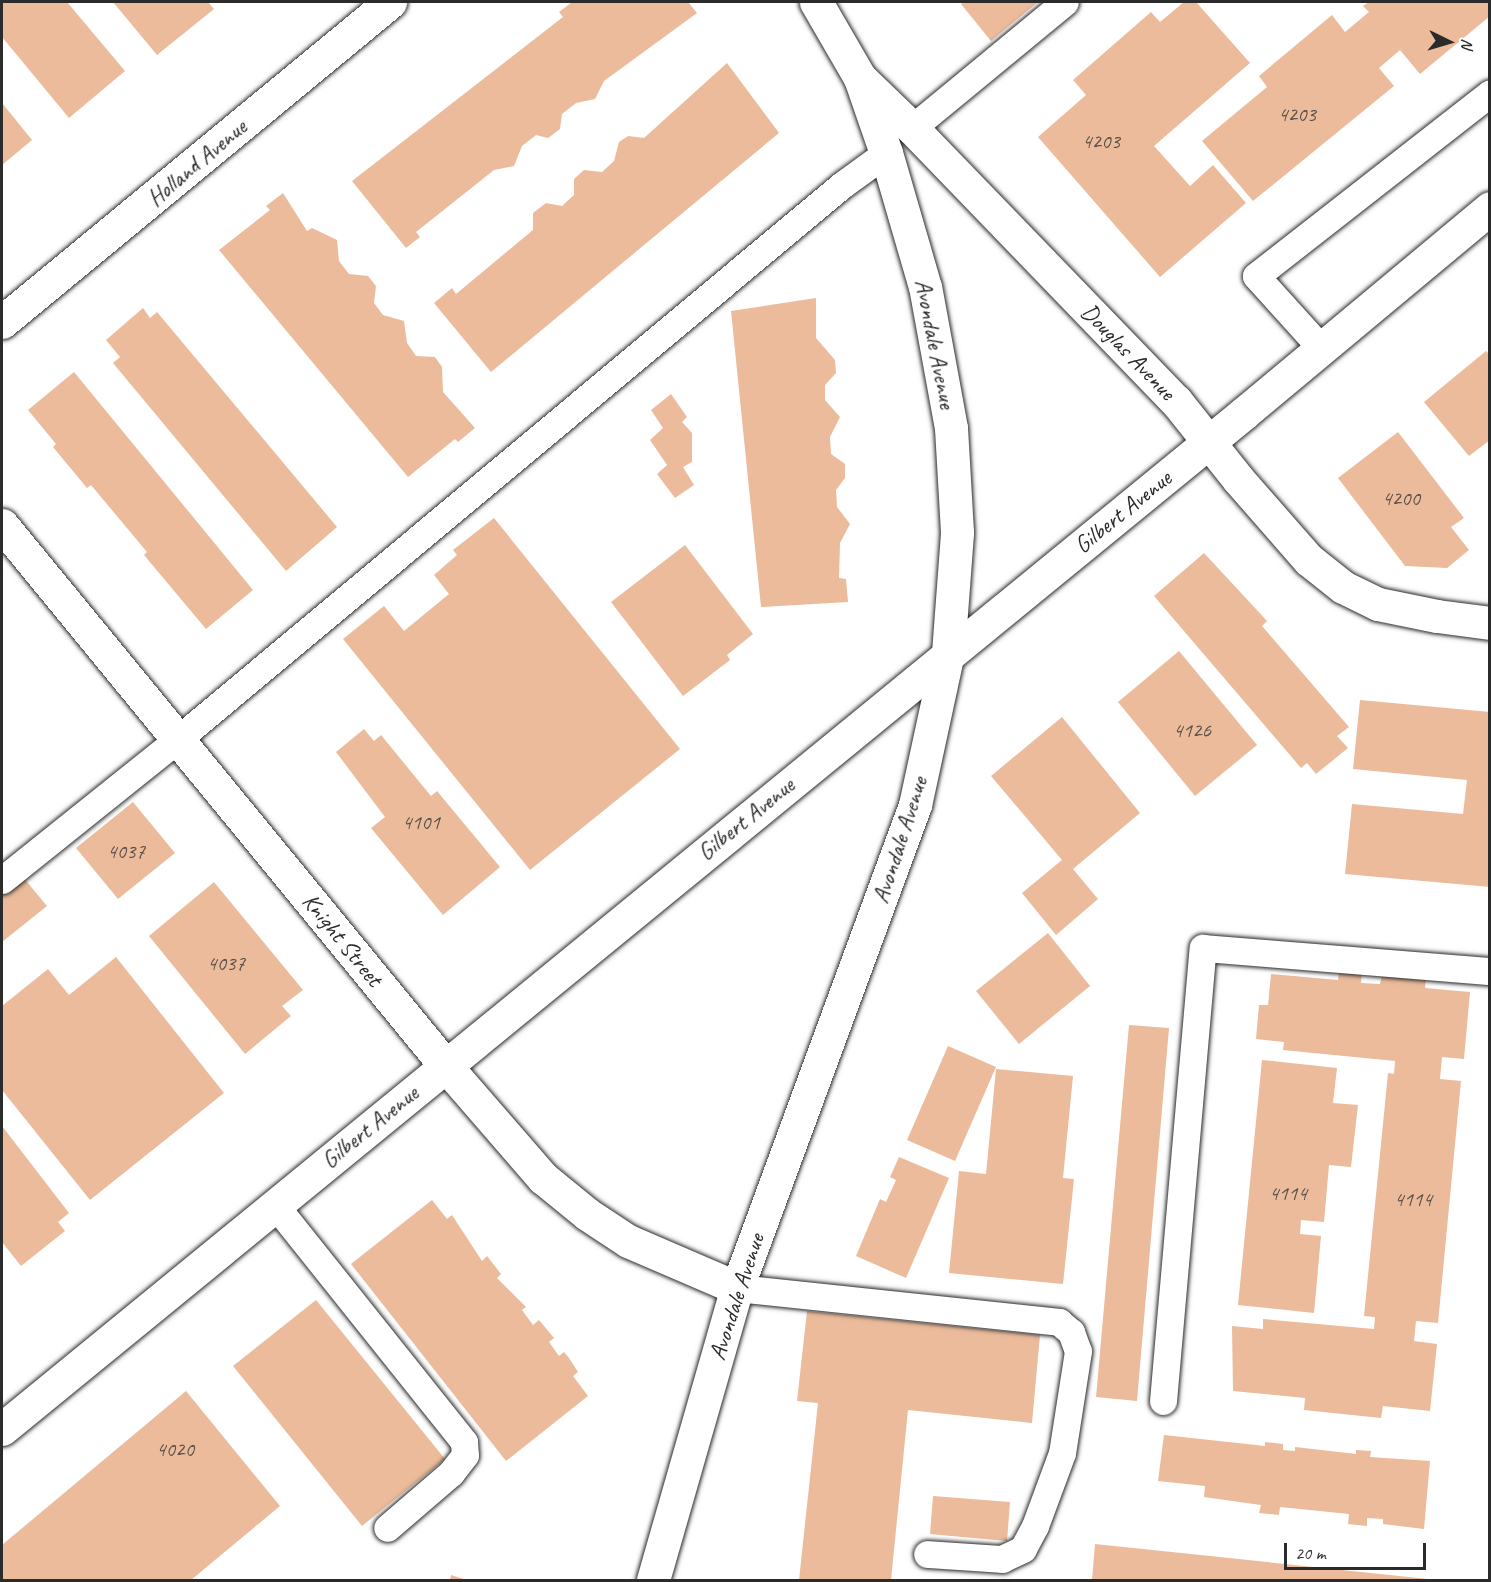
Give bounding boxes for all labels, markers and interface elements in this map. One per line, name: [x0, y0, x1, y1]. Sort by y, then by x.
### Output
north arrow: [1419, 12, 1479, 72]
text: N: [1457, 38, 1477, 49]
house number: 4203: [1278, 101, 1316, 127]
street label: Holland Avenue: [141, 113, 253, 213]
house number: 4203: [1082, 128, 1120, 154]
street label: Avondale Avenue: [908, 277, 962, 411]
street label: Douglas Avenue: [1075, 298, 1181, 406]
street label: Gilbert Avenue: [1069, 464, 1177, 560]
house number: 4200: [1382, 485, 1420, 511]
house number: 4126: [1173, 717, 1211, 743]
street label: Gilbert Avenue: [692, 771, 800, 867]
street label: Avondale Avenue: [866, 773, 934, 907]
house number: 4101: [402, 809, 440, 835]
house number: 4037: [107, 838, 145, 864]
street label: Knight Street: [296, 888, 388, 992]
house number: 4037: [207, 950, 245, 976]
street label: Gilbert Avenue: [316, 1079, 424, 1175]
house number: 4114: [1269, 1180, 1307, 1206]
house number: 4114: [1394, 1186, 1432, 1212]
street label: Avondale Avenue: [703, 1230, 771, 1364]
house number: 4020: [156, 1436, 194, 1462]
scale bar: [1287, 1531, 1430, 1569]
text: 20 m: [1295, 1542, 1326, 1564]

